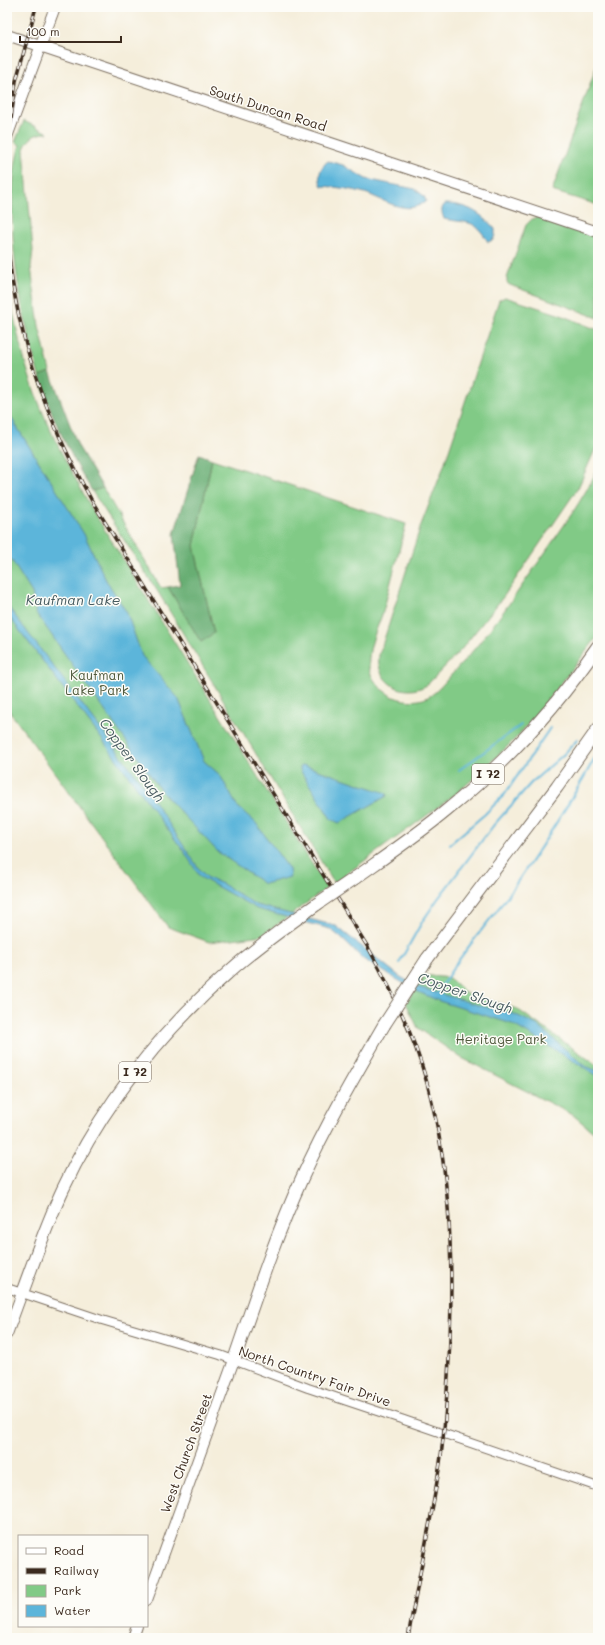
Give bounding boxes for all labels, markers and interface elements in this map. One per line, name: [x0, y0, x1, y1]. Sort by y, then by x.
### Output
scale bar: [20, 18, 121, 44]
text: 100 m: [26, 23, 60, 39]
street label: South Duncan Road: [207, 81, 329, 134]
water label: Kaufman Lake: [26, 590, 120, 609]
park label: Kaufman Lake Park: [65, 666, 129, 698]
water label: Copper Slough: [96, 714, 169, 805]
road number: I 72: [472, 764, 504, 784]
water label: Copper Slough: [415, 967, 515, 1018]
park label: Heritage Park: [456, 1030, 547, 1047]
road number: I 72: [119, 1062, 151, 1082]
street label: North Country Fair Drive: [237, 1341, 394, 1410]
street label: West Church Street: [156, 1390, 215, 1515]
legend: [18, 1535, 148, 1627]
text: Road: [54, 1542, 84, 1558]
text: Railway: [54, 1562, 99, 1578]
text: Park: [54, 1582, 81, 1598]
text: Water: [54, 1602, 91, 1618]

